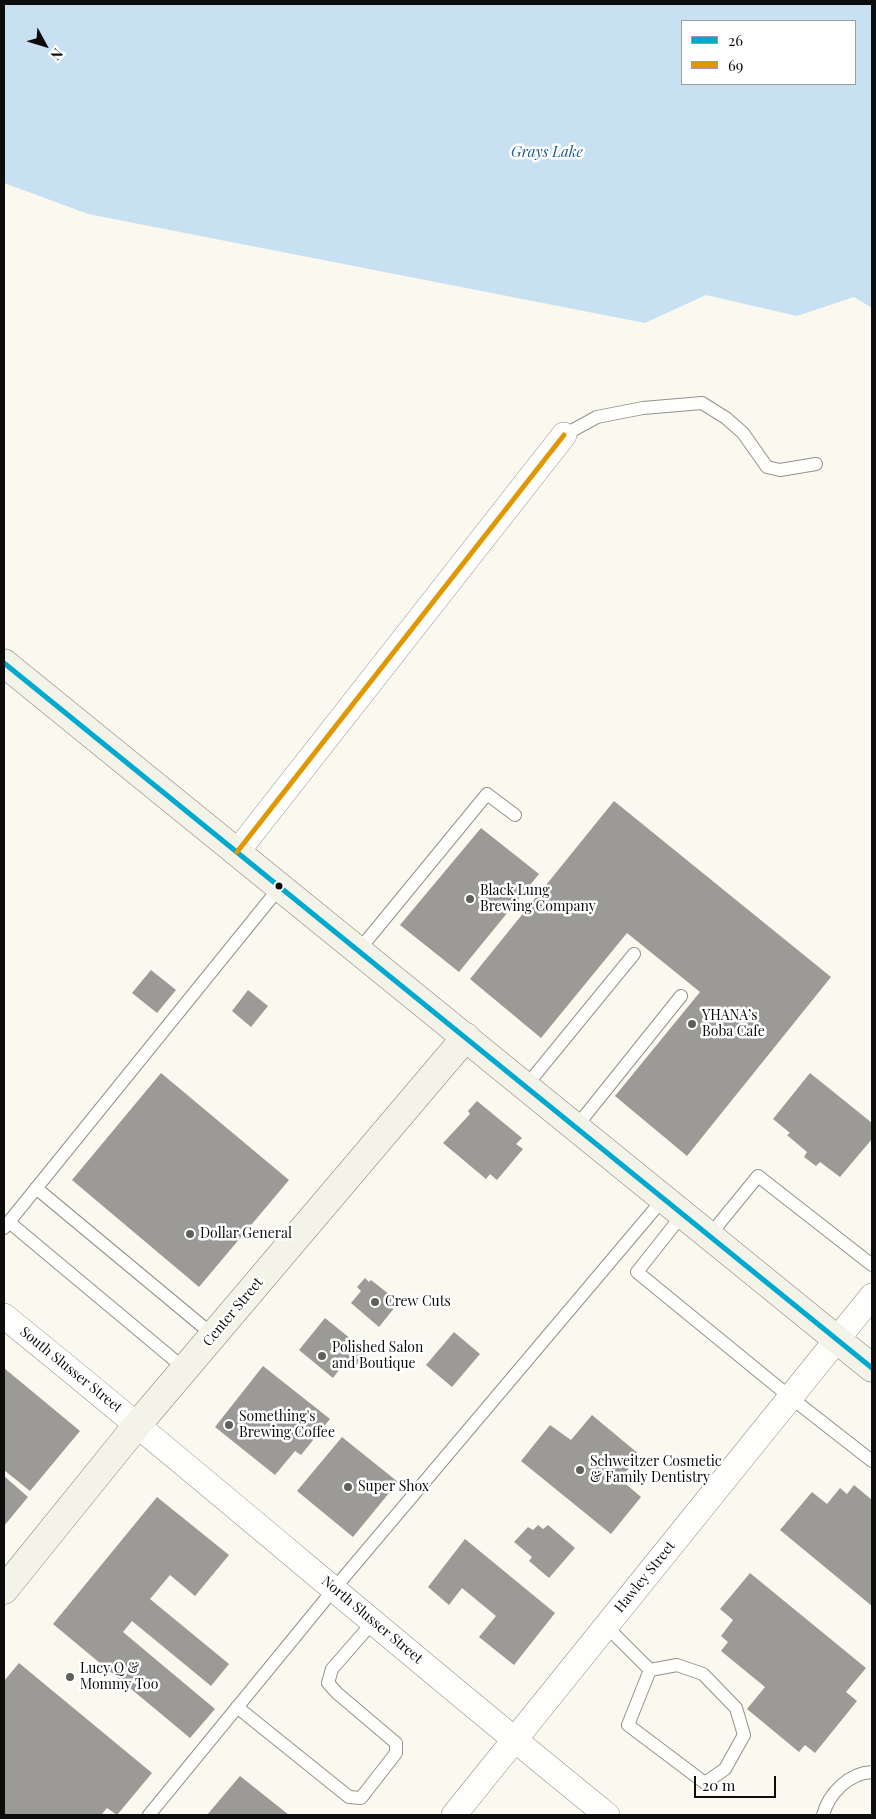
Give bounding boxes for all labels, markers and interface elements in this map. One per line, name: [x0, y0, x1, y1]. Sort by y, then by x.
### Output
north arrow: [20, 20, 70, 70]
legend: [681, 20, 856, 85]
text: 26: [728, 30, 743, 50]
text: N: [46, 45, 68, 65]
text: 69: [728, 55, 743, 75]
water label: Grays Lake: [511, 143, 583, 161]
unlabelled marker: [274, 881, 284, 891]
place label: Black Lung Brewing Company: [480, 883, 596, 916]
marker: Black Lung Brewing Company: [464, 893, 476, 905]
place label: YHANA’s Boba Cafe: [702, 1008, 765, 1040]
marker: YHANA’s Boba Cafe: [686, 1018, 698, 1030]
place label: Dollar General: [200, 1226, 292, 1242]
marker: Dollar General: [184, 1228, 196, 1240]
street label: Center Street: [199, 1274, 267, 1350]
place label: Crew Cuts: [385, 1294, 451, 1310]
marker: Crew Cuts: [369, 1296, 381, 1308]
street label: South Slusser Street: [17, 1324, 125, 1416]
place label: Polished Salon and Boutique: [332, 1340, 423, 1372]
marker: Polished Salon and Boutique: [316, 1350, 328, 1362]
place label: Something's Brewing Coffee: [239, 1409, 335, 1441]
marker: Something's Brewing Coffee: [223, 1419, 235, 1431]
place label: Schweitzer Cosmetic & Family Dentistry: [590, 1454, 722, 1486]
marker: Schweitzer Cosmetic & Family Dentistry: [574, 1464, 586, 1476]
place label: Super Shox: [358, 1479, 429, 1495]
marker: Super Shox: [342, 1481, 354, 1493]
street label: Hawley Street: [611, 1538, 679, 1616]
street label: North Slusser Street: [318, 1573, 426, 1667]
place label: Lucy Q & Mommy Too: [80, 1661, 158, 1694]
marker: Lucy Q & Mommy Too: [64, 1671, 76, 1683]
scale bar: [696, 1766, 778, 1798]
text: 20 m: [702, 1775, 735, 1795]

